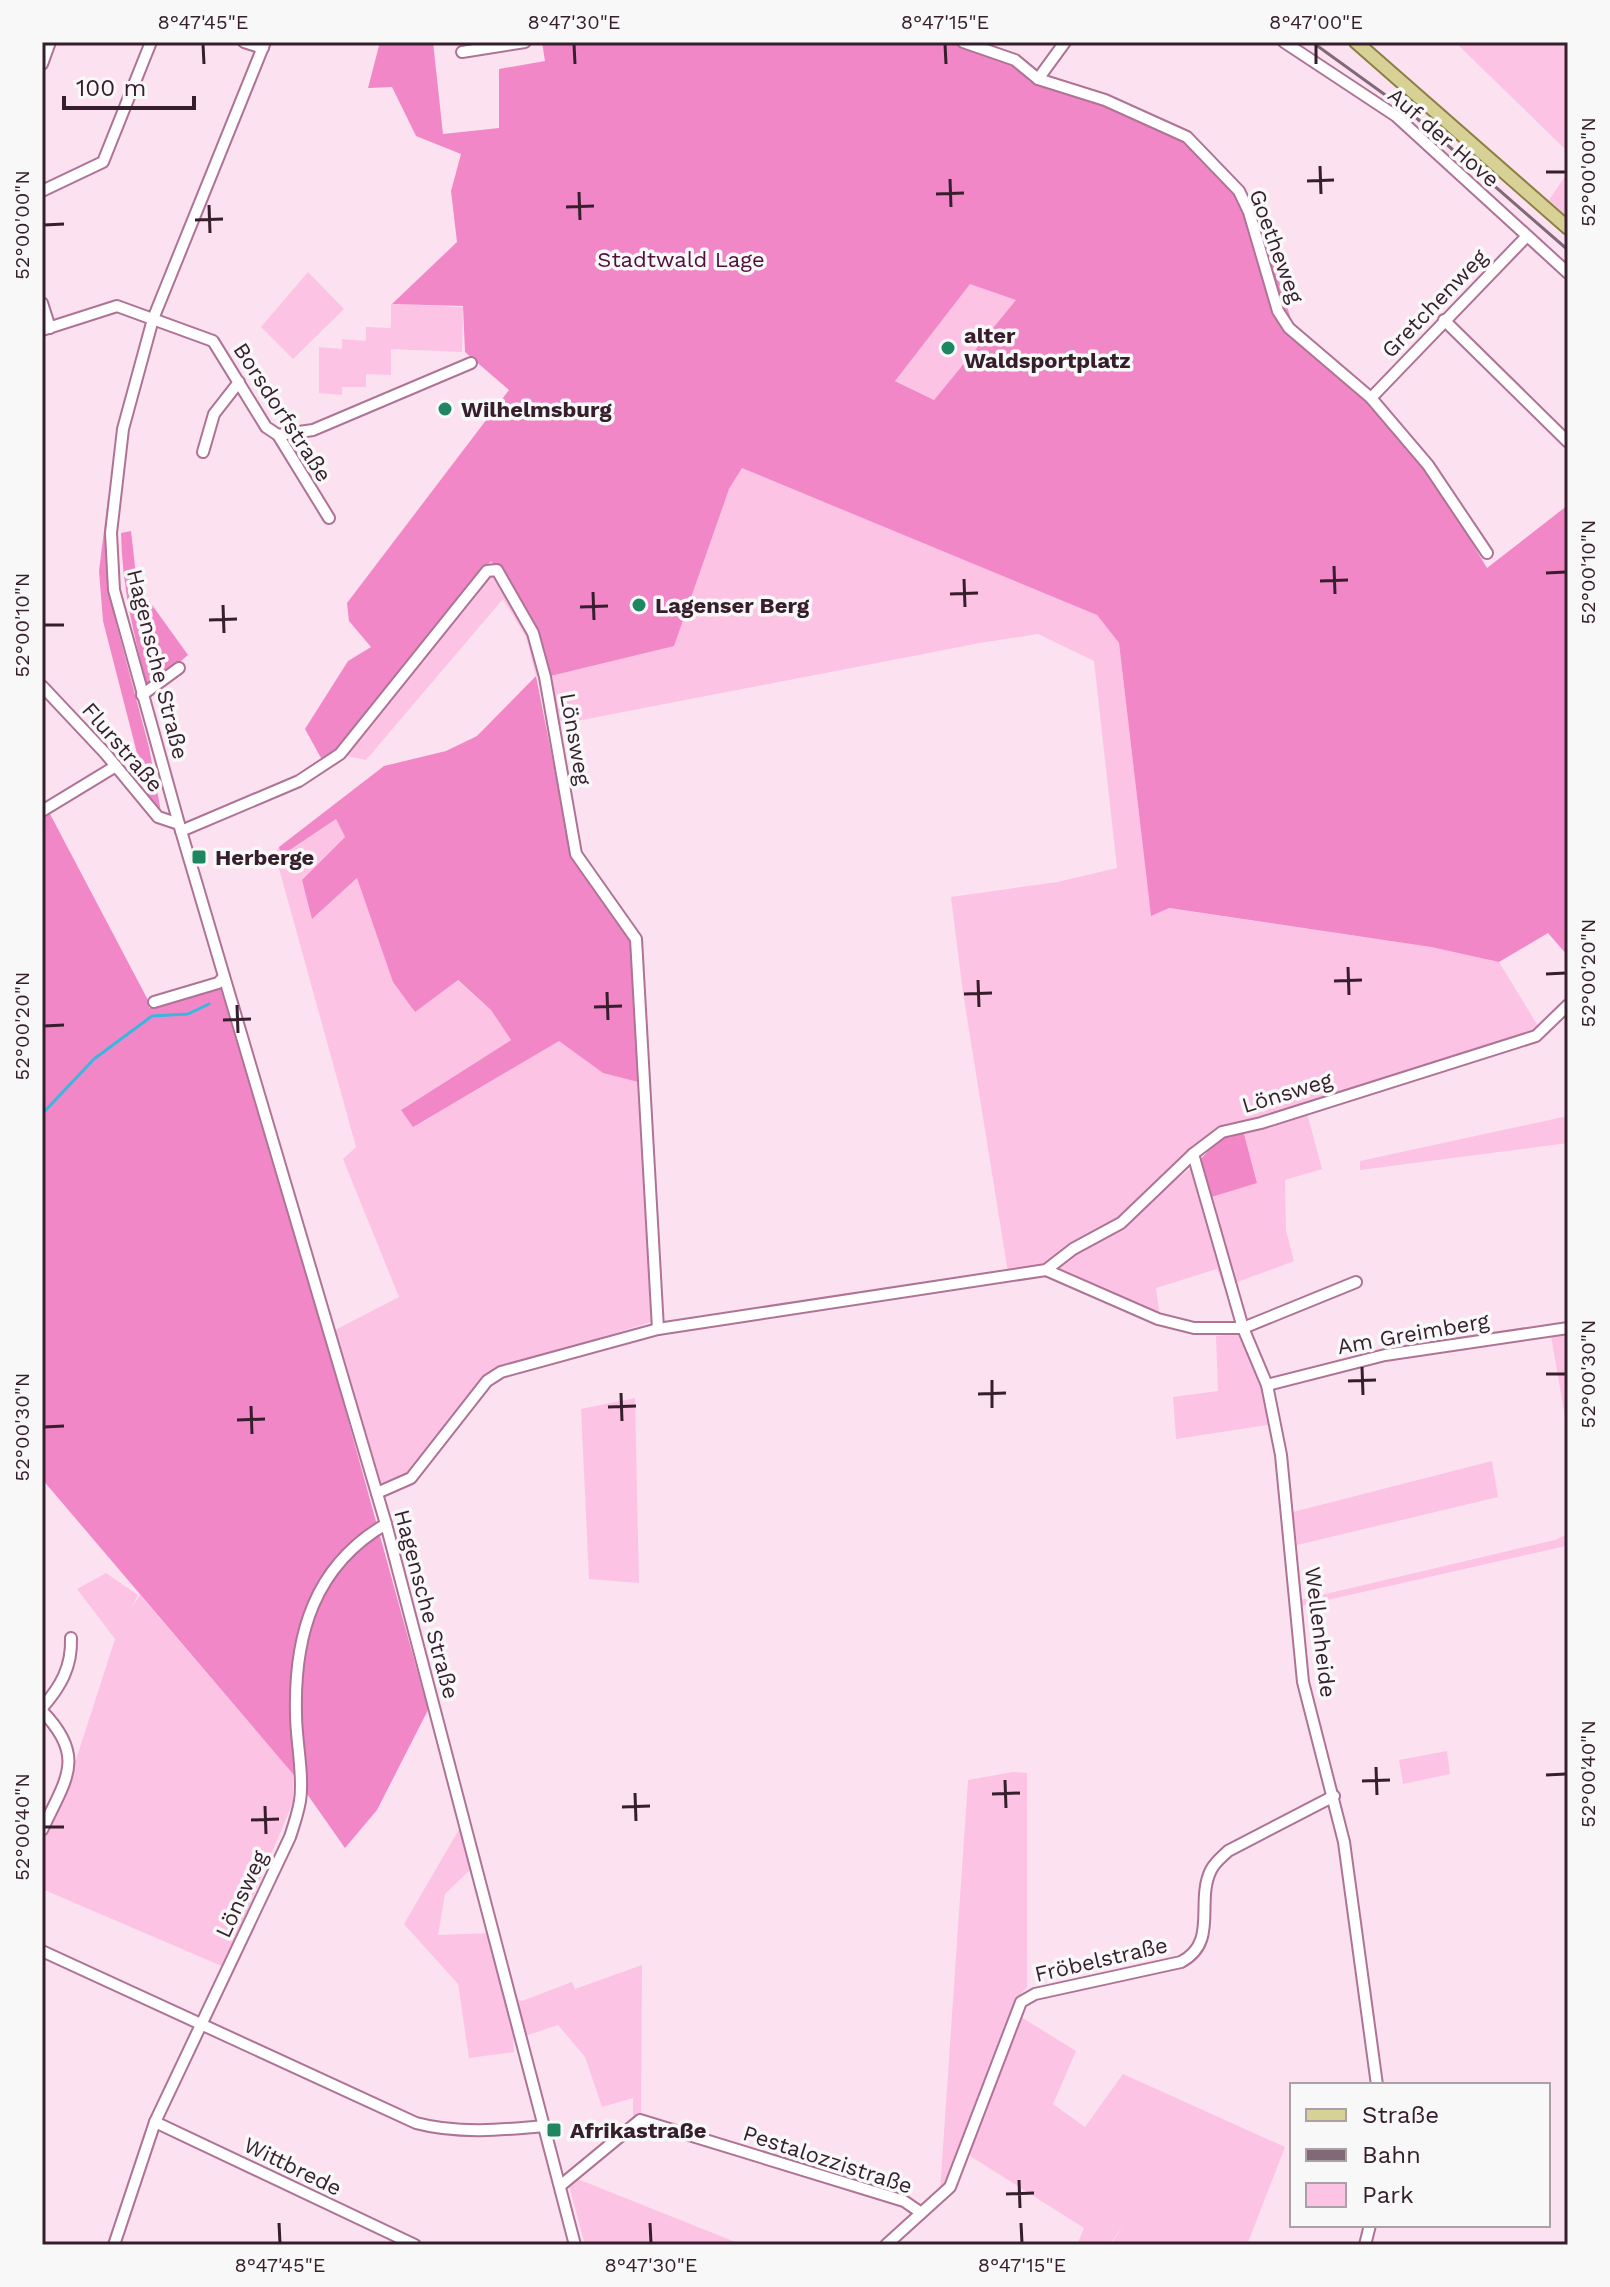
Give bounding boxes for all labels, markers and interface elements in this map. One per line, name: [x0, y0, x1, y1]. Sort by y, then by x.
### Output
text: 8°47'45"E: [158, 10, 249, 34]
text: 8°47'30"E: [527, 10, 621, 34]
text: 8°47'15"E: [901, 10, 989, 34]
text: 8°47'00"E: [1269, 10, 1363, 34]
scale bar: [64, 60, 194, 110]
text: 100 m: [76, 74, 146, 102]
street label: Auf der Hove: [1383, 82, 1504, 192]
text: 52°00'00"N: [1576, 117, 1600, 227]
text: 52°00'00"N: [10, 170, 34, 280]
street label: Goetheweg: [1244, 186, 1309, 307]
street label: Gretchenweg: [1377, 244, 1492, 363]
park label: Stadtwald Lage: [597, 247, 765, 272]
place label: alter Waldsportplatz: [964, 323, 1131, 373]
street label: Borsdorfstraße: [228, 338, 337, 486]
marker: alter Waldsportplatz: [939, 339, 957, 357]
place label: Wilhelmsburg: [461, 397, 612, 422]
marker: Wilhelmsburg: [436, 400, 454, 418]
text: 52°00'10"N: [1576, 519, 1600, 625]
street label: Hagensche Straße: [122, 567, 193, 762]
text: 52°00'10"N: [10, 572, 34, 678]
place label: Lagenser Berg: [655, 593, 810, 618]
marker: Lagenser Berg: [630, 596, 648, 614]
street label: Lönsweg: [555, 691, 596, 787]
street label: Flurstraße: [77, 697, 168, 797]
place label: Herberge: [215, 845, 314, 870]
marker: Herberge: [190, 848, 208, 866]
text: 52°00'20"N: [1576, 919, 1600, 1027]
text: 52°00'20"N: [10, 972, 34, 1080]
street label: Lönsweg: [1239, 1067, 1336, 1118]
street label: Am Greimberg: [1335, 1308, 1491, 1359]
text: 52°00'30"N: [1576, 1320, 1600, 1428]
text: 52°00'30"N: [10, 1373, 34, 1481]
street label: Hagensche Straße: [389, 1507, 464, 1702]
street label: Wellenheide: [1300, 1565, 1341, 1699]
text: 52°00'40"N: [1576, 1720, 1600, 1828]
text: 52°00'40"N: [10, 1773, 34, 1881]
street label: Lönsweg: [210, 1847, 273, 1942]
street label: Fröbelstraße: [1032, 1932, 1170, 1987]
legend: [1290, 2083, 1550, 2227]
text: Straße: [1362, 2101, 1439, 2129]
place label: Afrikastraße: [570, 2118, 706, 2143]
street label: Pestalozzistraße: [740, 2120, 916, 2199]
marker: Afrikastraße: [545, 2121, 563, 2139]
street label: Wittbrede: [240, 2132, 346, 2201]
text: Bahn: [1362, 2141, 1421, 2169]
text: Park: [1362, 2181, 1414, 2209]
text: 8°47'45"E: [235, 2253, 326, 2277]
text: 8°47'30"E: [604, 2253, 698, 2277]
text: 8°47'15"E: [978, 2253, 1066, 2277]

